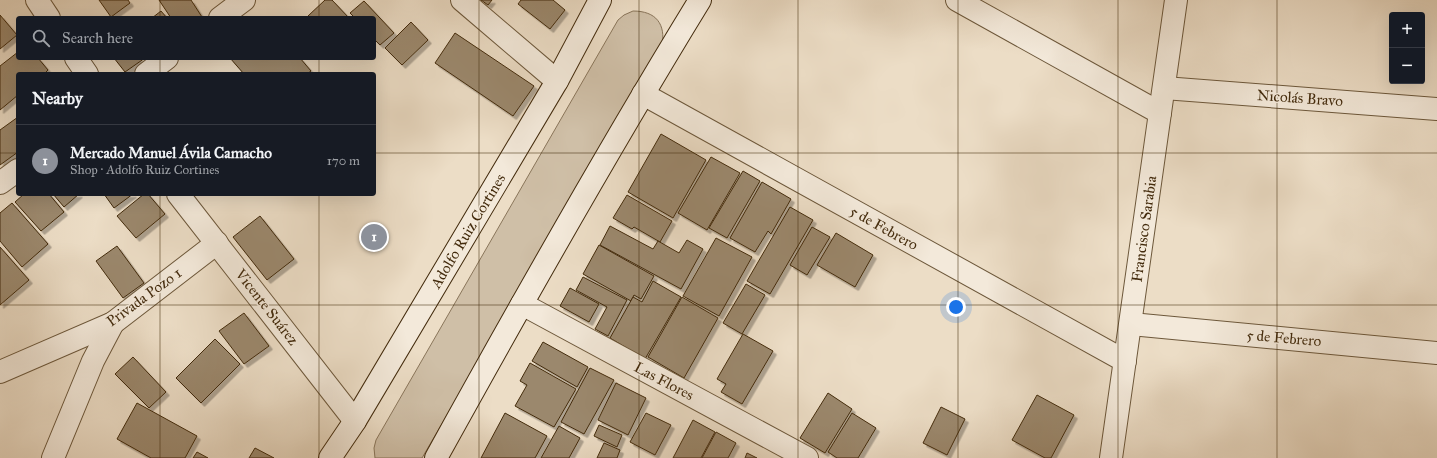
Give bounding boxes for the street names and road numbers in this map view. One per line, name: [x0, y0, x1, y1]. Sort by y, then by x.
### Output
street label: Nicolás Bravo: [1256, 86, 1344, 110]
street label: Adolfo Ruiz Cortines: [426, 170, 509, 292]
street label: Francisco Sarabia: [1128, 174, 1160, 283]
street label: 5 de Febrero: [847, 202, 921, 254]
street label: Privada Pozo 1: [103, 264, 185, 330]
street label: Vicente Suárez: [231, 265, 302, 349]
street label: 5 de Febrero: [1246, 326, 1323, 350]
street label: Las Flores: [631, 358, 697, 404]

